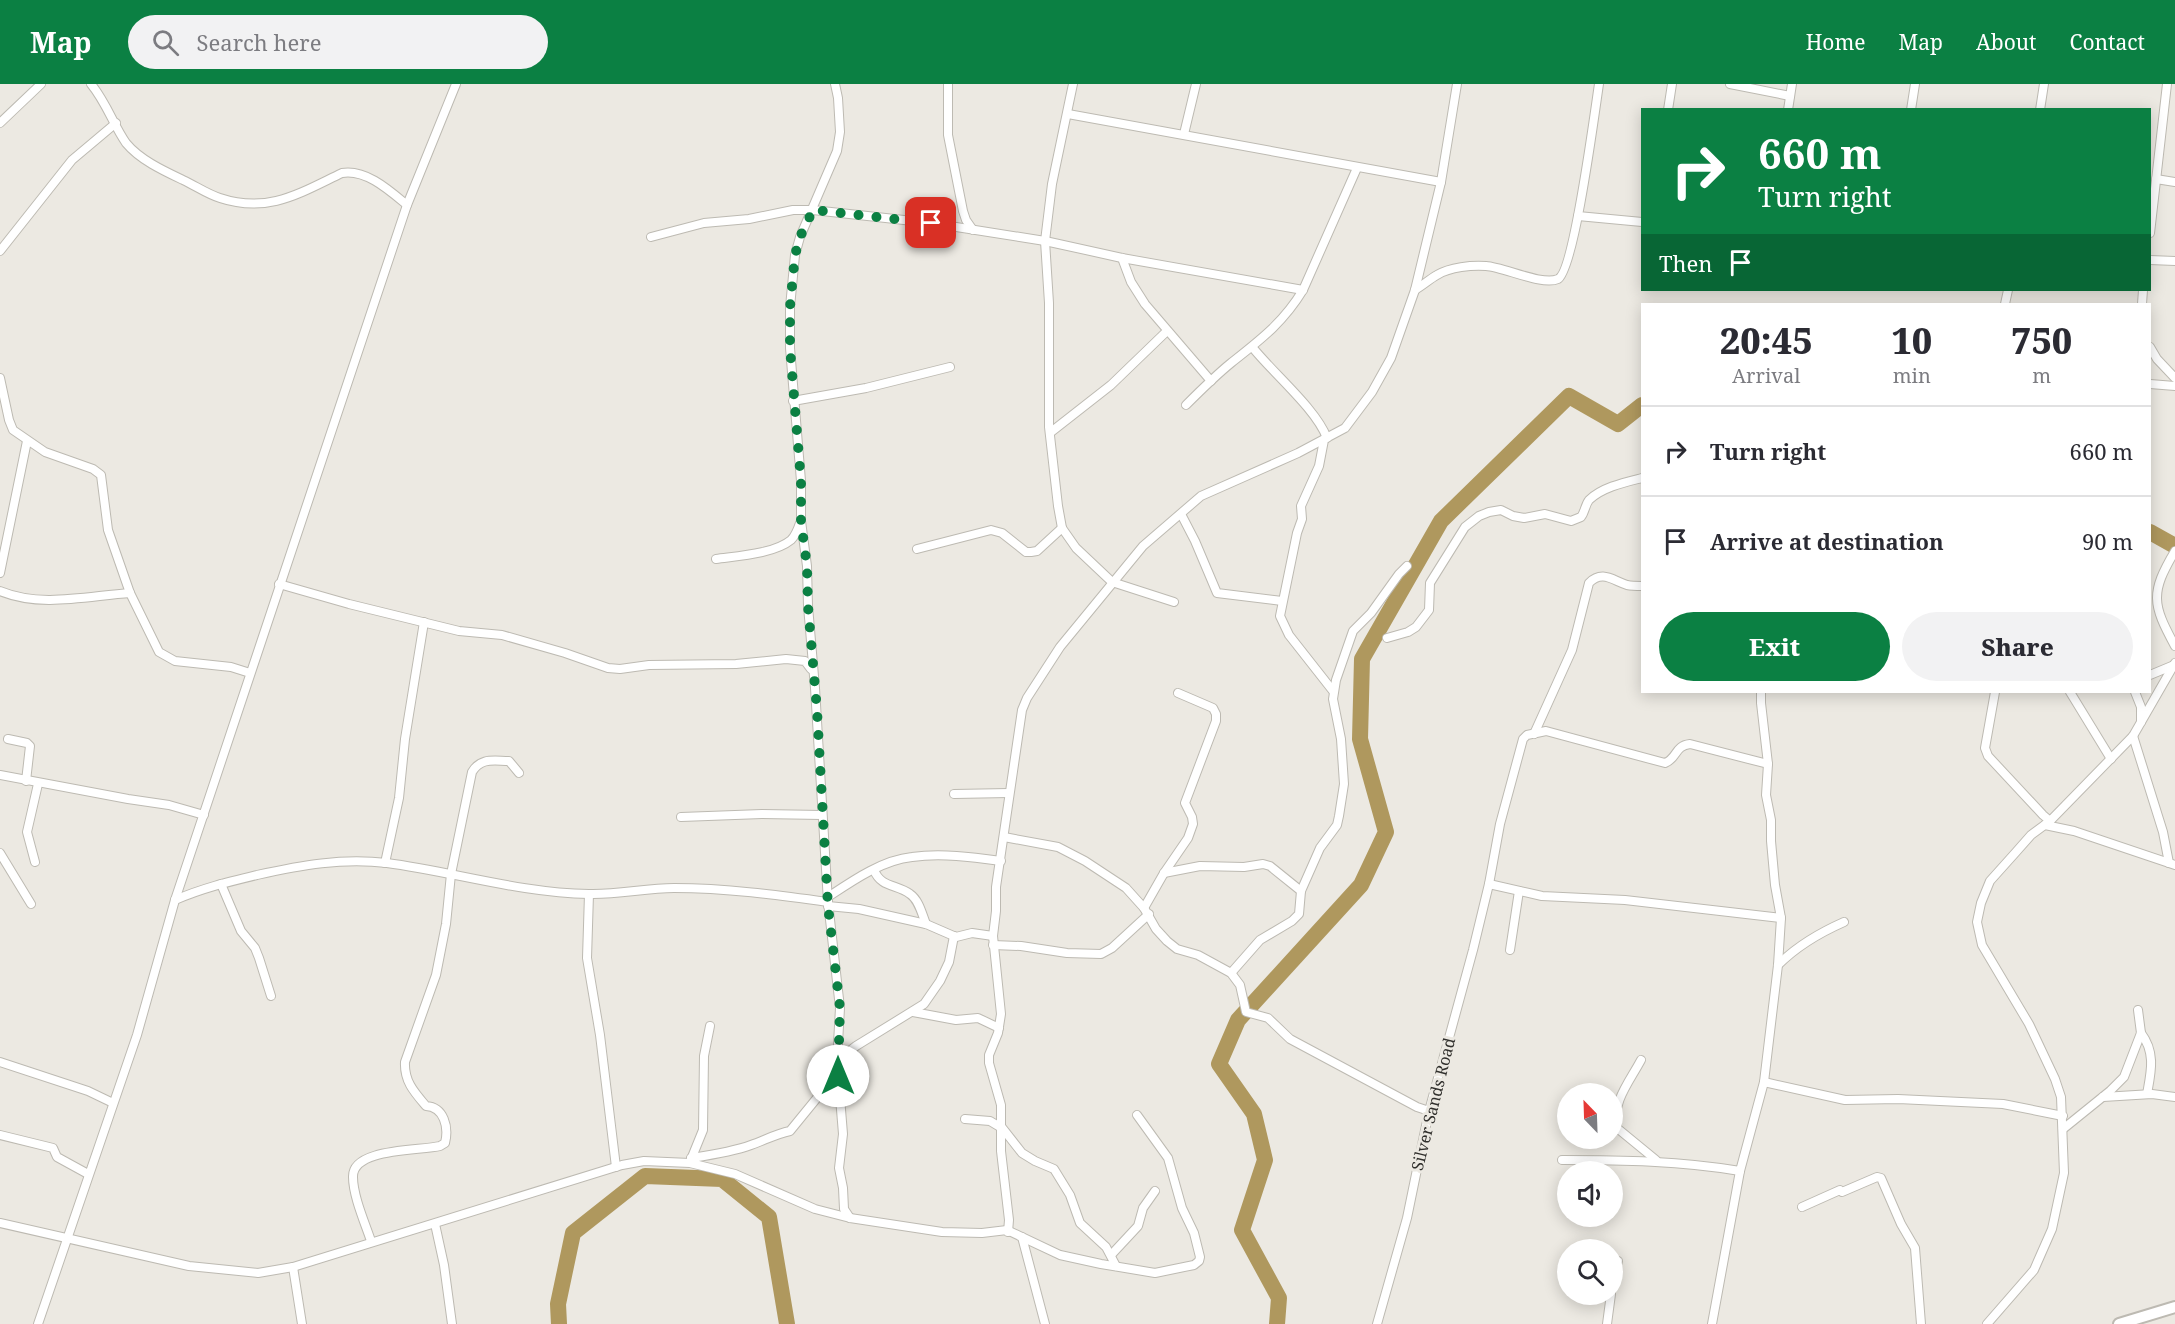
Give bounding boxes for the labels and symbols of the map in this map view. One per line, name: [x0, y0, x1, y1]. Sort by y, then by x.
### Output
pin: [905, 197, 956, 248]
street label: Silver Sands Road: [1406, 1035, 1460, 1173]
position arrow: [806, 1044, 870, 1108]
north arrow: [1557, 1083, 1623, 1149]

